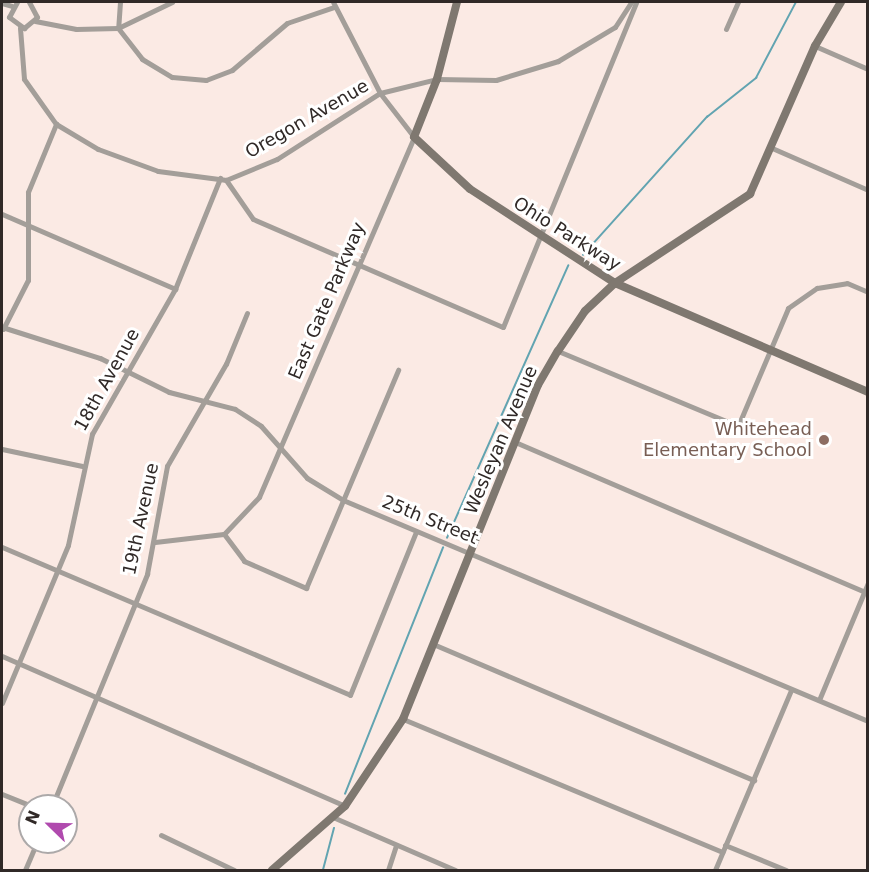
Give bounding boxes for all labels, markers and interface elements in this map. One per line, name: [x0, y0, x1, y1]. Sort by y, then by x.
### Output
street label: Oregon Avenue: [242, 75, 372, 163]
street label: Ohio Parkway: [509, 192, 625, 276]
street label: East Gate Parkway: [284, 219, 370, 383]
street label: 18th Avenue: [70, 325, 144, 435]
street label: Wesleyan Avenue: [460, 363, 542, 517]
place label: Whitehead Elementary School: [643, 419, 812, 462]
marker: Whitehead Elementary School: [817, 433, 831, 447]
street label: 19th Avenue: [119, 461, 163, 577]
street label: 25th Street: [379, 491, 481, 549]
north arrow: [18, 794, 78, 854]
text: N: [21, 808, 44, 827]

